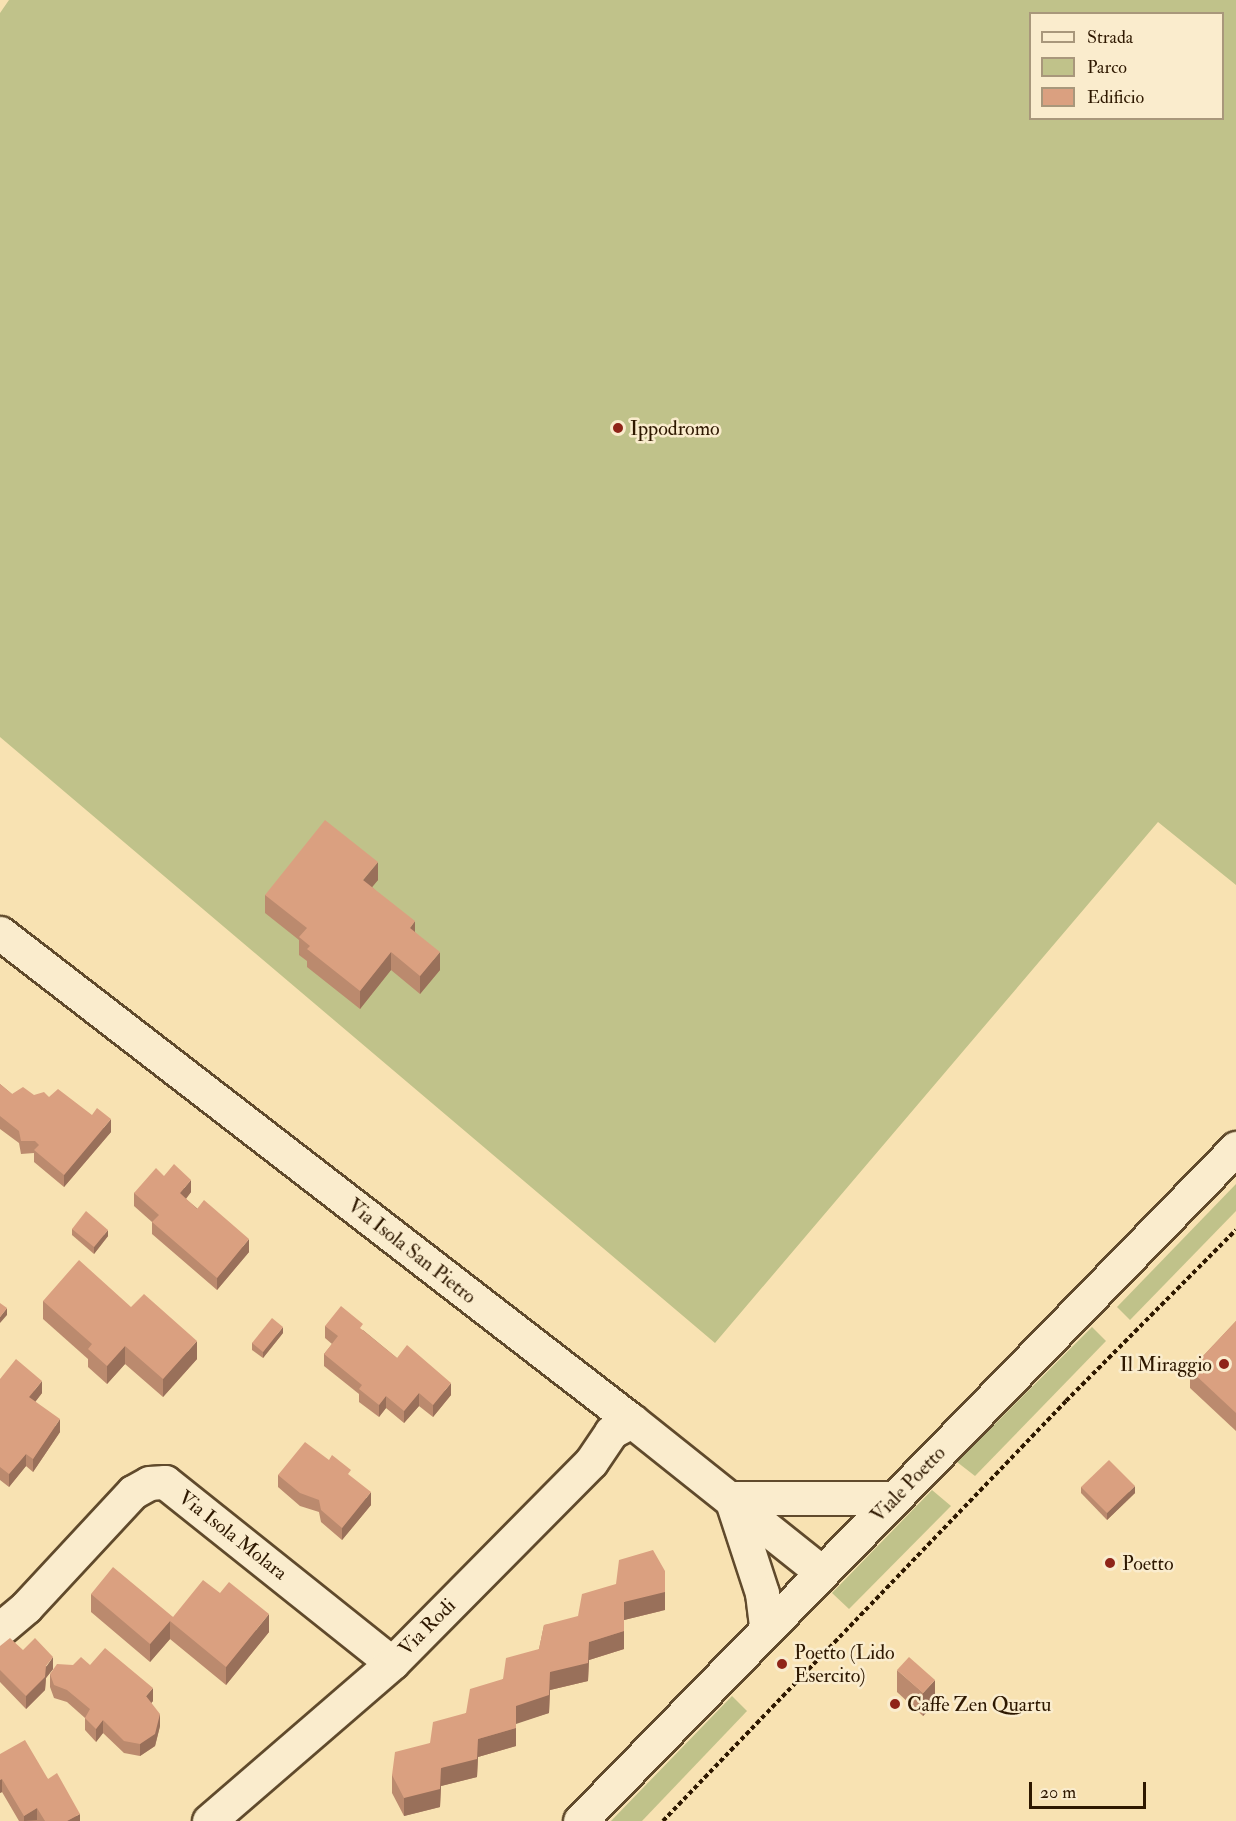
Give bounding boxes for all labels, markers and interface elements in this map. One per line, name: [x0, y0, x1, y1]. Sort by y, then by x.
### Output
legend: [1029, 12, 1224, 120]
text: Strada: [1087, 26, 1133, 49]
text: Parco: [1087, 56, 1127, 79]
text: Edificio: [1087, 86, 1144, 109]
place label: Ippodromo: [630, 416, 720, 440]
marker: Ippodromo: [611, 421, 625, 435]
street label: Via Isola San Pietro: [343, 1193, 481, 1309]
place label: Il Miraggio: [1120, 1352, 1212, 1376]
marker: Il Miraggio: [1217, 1357, 1231, 1371]
street label: Viale Poetto: [866, 1441, 950, 1527]
street label: Via Isola Molara: [174, 1485, 292, 1585]
place label: Poetto: [1122, 1551, 1174, 1575]
marker: Poetto: [1103, 1556, 1117, 1570]
street label: Via Rodi: [394, 1594, 460, 1660]
place label: Poetto (Lido Esercito): [794, 1640, 895, 1687]
marker: Poetto (Lido Esercito): [775, 1657, 789, 1671]
place label: Caffe Zen Quartu: [907, 1692, 1051, 1716]
marker: Caffe Zen Quartu: [888, 1697, 902, 1711]
scale bar: [1032, 1770, 1149, 1808]
text: 20 m: [1040, 1781, 1076, 1804]

